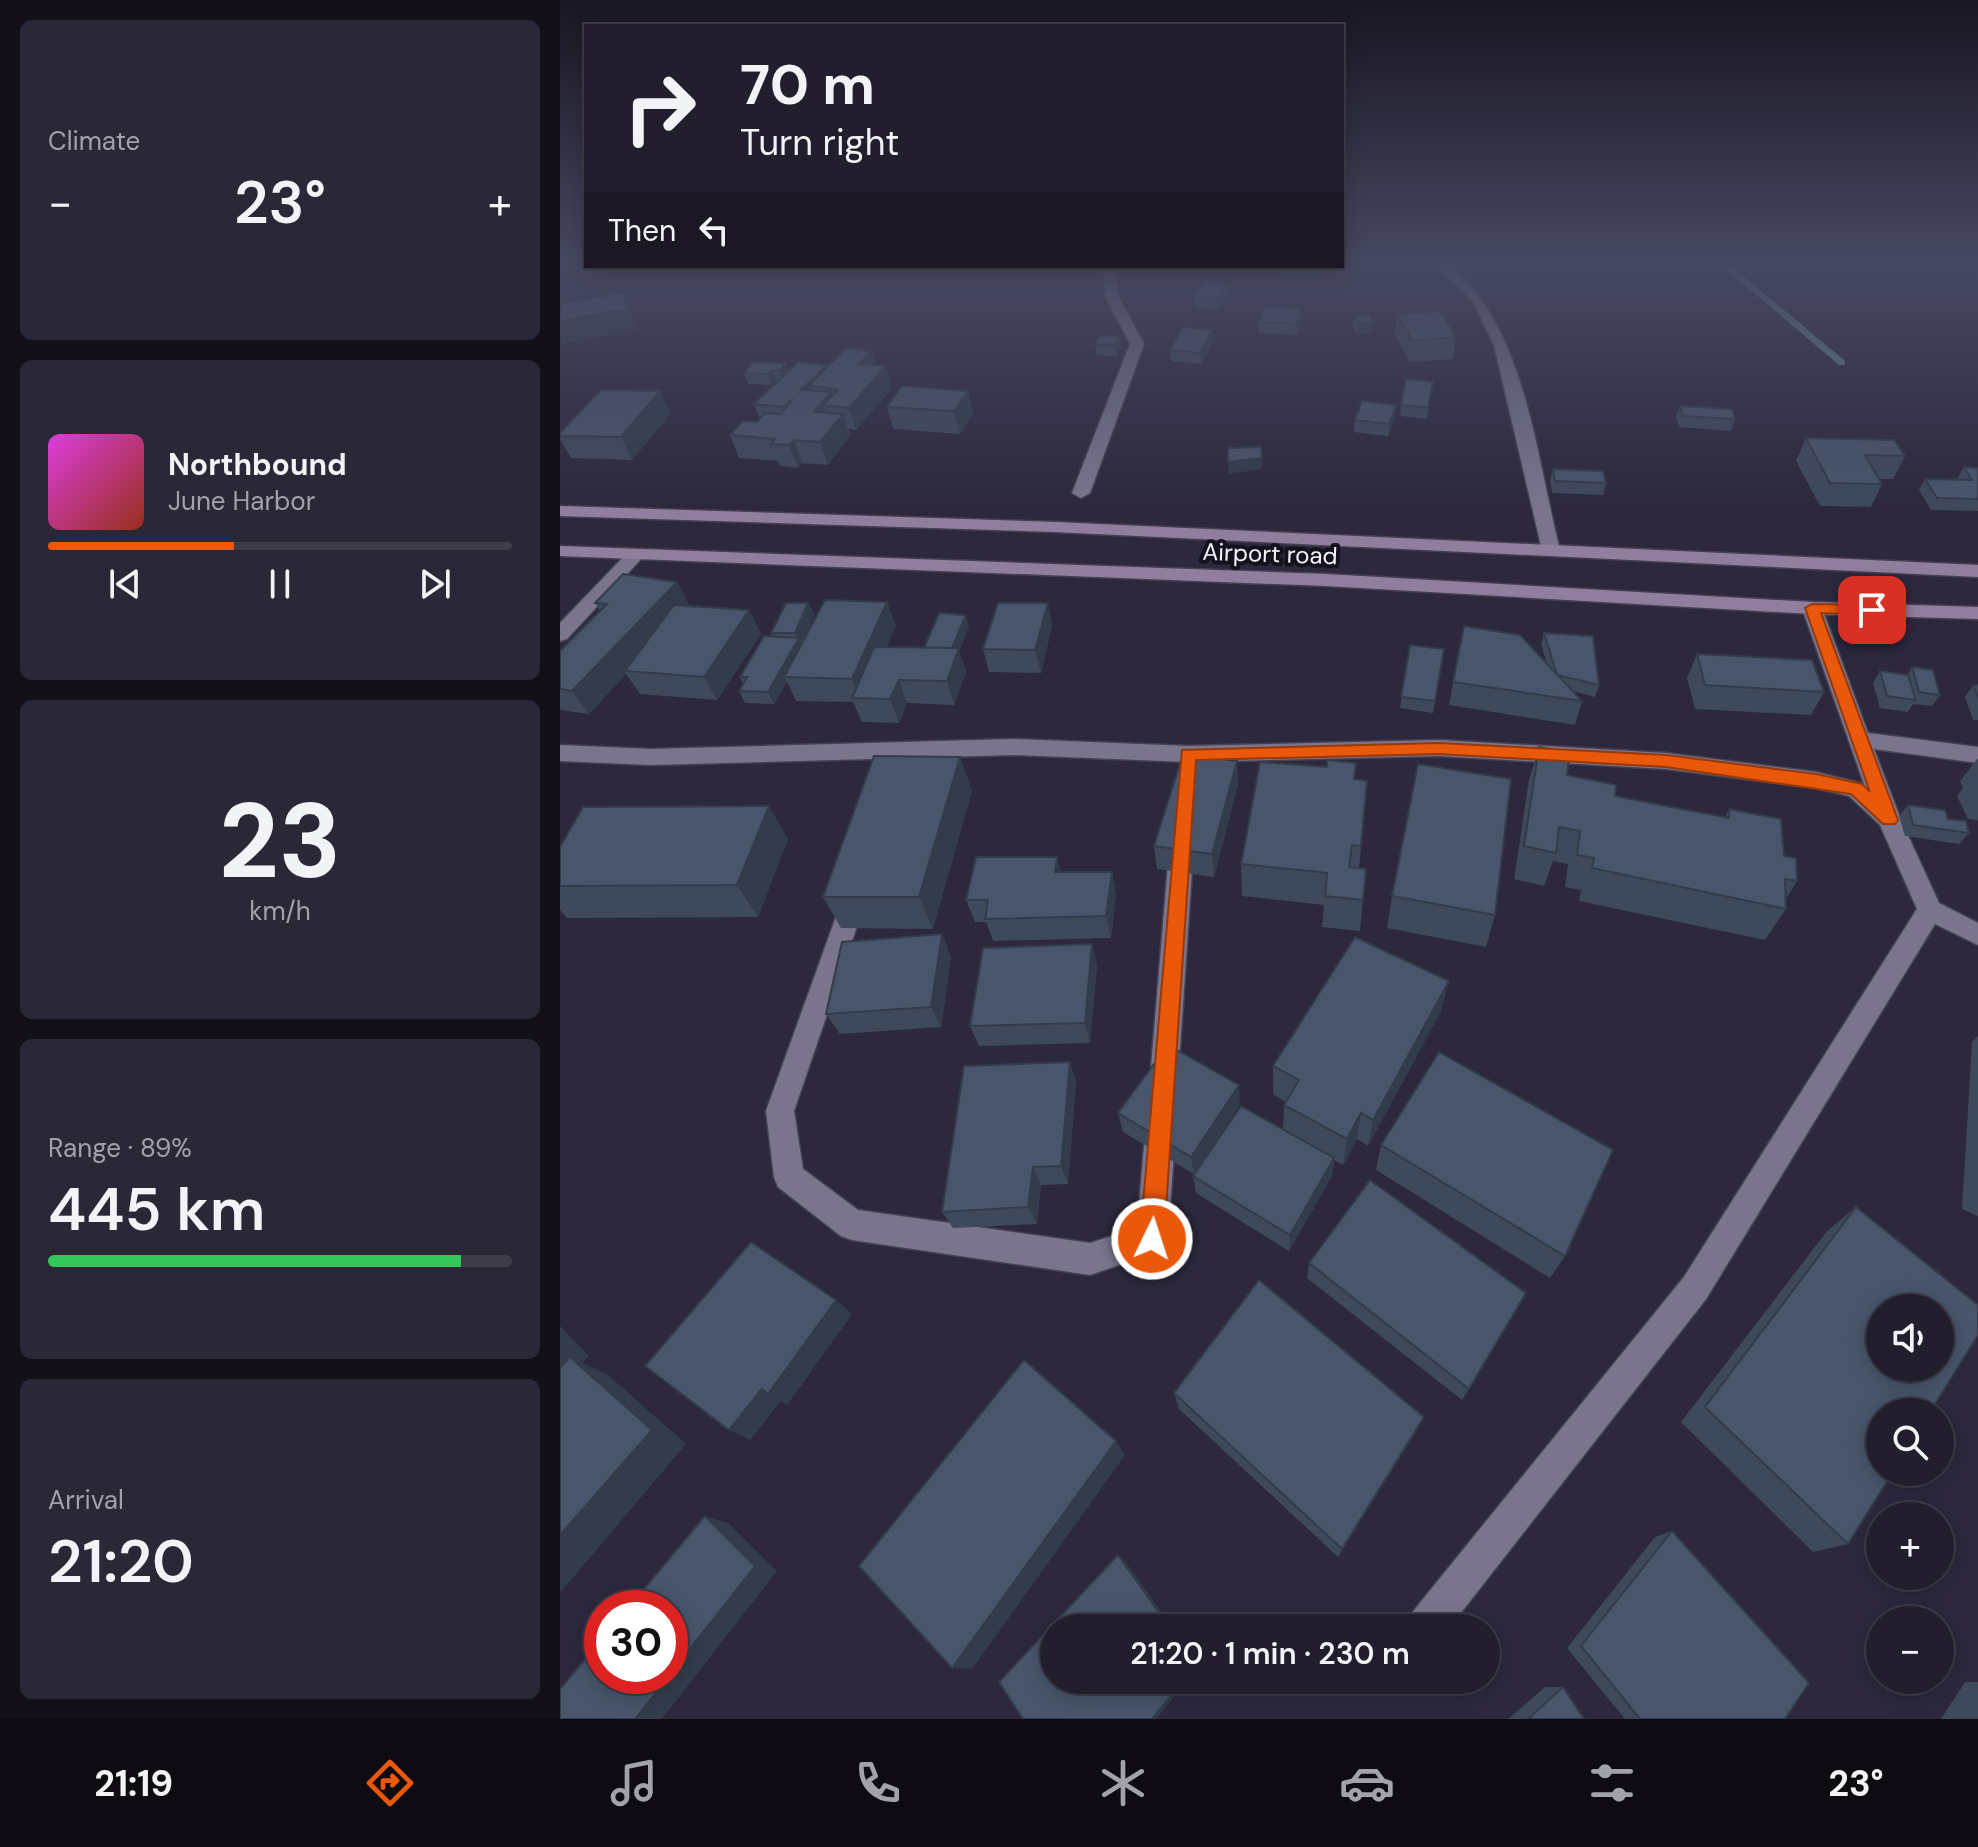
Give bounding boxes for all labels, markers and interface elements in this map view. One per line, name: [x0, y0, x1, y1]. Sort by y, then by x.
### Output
text: 70 m: [740, 48, 875, 121]
icon: right: [608, 56, 712, 160]
text: Turn right: [740, 119, 899, 166]
text: Climate: [48, 124, 140, 158]
text: 23°: [234, 163, 326, 242]
text: −: [48, 174, 72, 232]
text: +: [488, 174, 512, 232]
icon: left: [692, 208, 736, 252]
text: Then: [608, 211, 676, 250]
text: Northbound: [168, 445, 347, 484]
text: June Harbor: [168, 484, 315, 518]
street label: Airport road: [1202, 536, 1338, 571]
icon: previous: [103, 562, 147, 606]
icon: pause: [258, 562, 302, 606]
icon: next: [413, 562, 457, 606]
pin: [1838, 576, 1906, 644]
icon: arrive: [1850, 588, 1894, 632]
text: 23: [219, 774, 341, 909]
text: km/h: [249, 894, 311, 928]
text: Range · 89%: [48, 1131, 192, 1165]
text: 445 km: [48, 1170, 265, 1249]
position arrow: [1110, 1197, 1194, 1281]
map controls: [1866, 1294, 1954, 1694]
button: sound: [1866, 1294, 1954, 1382]
button: search: [1866, 1398, 1954, 1486]
text: Arrival: [48, 1483, 124, 1517]
button: +: [1866, 1502, 1954, 1590]
text: 21:20: [48, 1522, 194, 1601]
speed limit sign: 30: [584, 1590, 688, 1694]
button: −: [1866, 1606, 1954, 1694]
text: 21:20 · 1 min · 230 m: [1130, 1634, 1410, 1673]
icon: directions: [362, 1755, 418, 1811]
icon: music: [606, 1755, 662, 1811]
icon: phone: [850, 1755, 906, 1811]
icon: climate: [1095, 1755, 1151, 1811]
icon: car: [1339, 1755, 1395, 1811]
icon: filters: [1584, 1755, 1640, 1811]
text: 21:19: [94, 1760, 173, 1807]
text: 23°: [1828, 1760, 1884, 1807]

